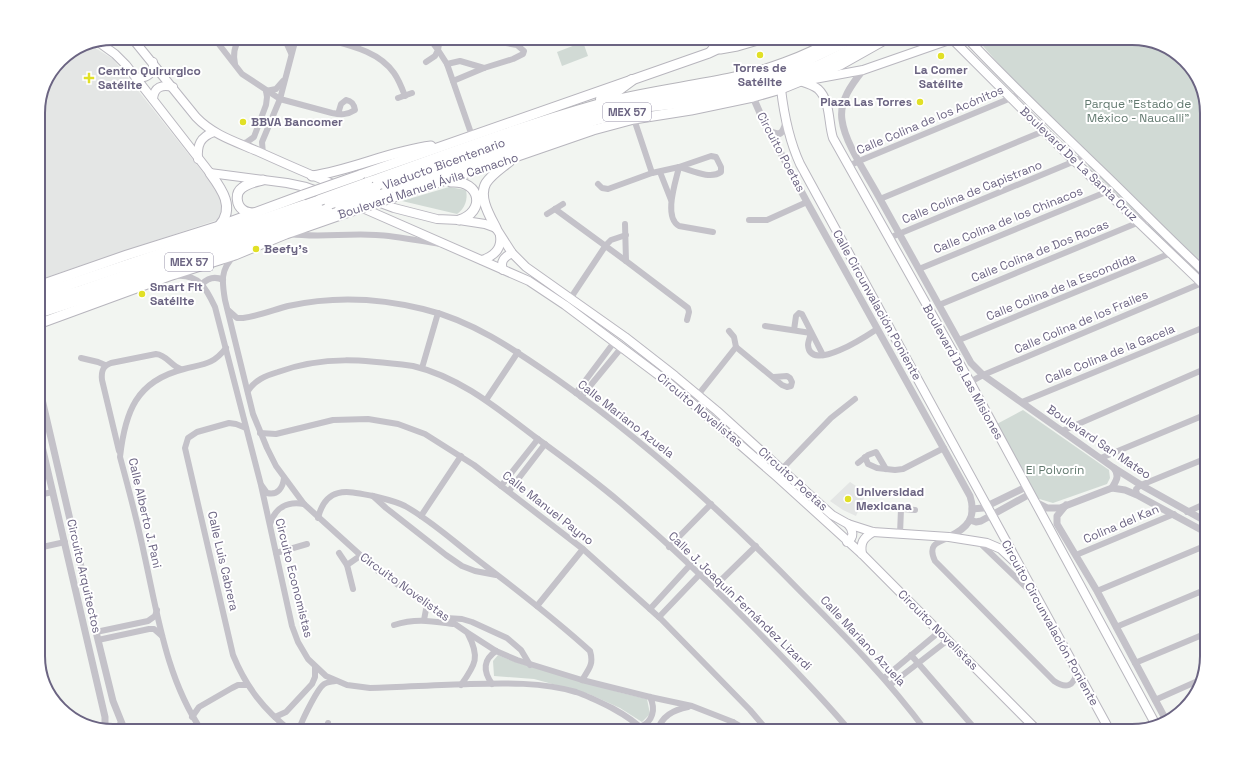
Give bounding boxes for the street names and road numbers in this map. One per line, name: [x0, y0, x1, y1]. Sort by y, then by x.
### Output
street label: Calle Colina de los Acónitos: [854, 82, 1006, 158]
road number: MEX 57: [603, 103, 651, 121]
street label: Boulevard De La Santa Cruz: [1017, 103, 1141, 225]
street label: Circuito Poetas: [753, 109, 809, 195]
street label: Viaducto Bicentenario: [381, 134, 507, 194]
street label: Boulevard Manuel Ávila Camacho: [336, 149, 520, 223]
street label: Calle Colina de Capistrano: [900, 157, 1044, 227]
street label: Calle Colina de los Chinacos: [931, 183, 1085, 257]
street label: Calle Colina de Dos Rocas: [969, 216, 1111, 286]
street label: Calle Circunvalación Poniente: [829, 227, 925, 383]
street label: Calle Colina de la Escondida: [984, 250, 1138, 324]
road number: MEX 57: [165, 253, 213, 271]
street label: Calle Colina de los Frailes: [1012, 287, 1150, 357]
street label: Boulevard De Las Misiones: [919, 301, 1007, 443]
street label: Calle Colina de la Gacela: [1043, 321, 1177, 387]
street label: Circuito Novelistas: [654, 369, 746, 451]
street label: Calle Mariano Azuela: [575, 376, 678, 462]
street label: Boulevard San Mateo: [1044, 401, 1154, 483]
street label: Circuito Poetas: [755, 444, 831, 514]
street label: Calle Alberto J. Pani: [125, 456, 165, 570]
street label: Calle Manuel Payno: [499, 467, 597, 549]
street label: Colina del Kan: [1081, 501, 1161, 547]
street label: Calle Luis Cabrera: [204, 510, 242, 613]
street label: Circuito Economistas: [271, 517, 317, 639]
street label: Circuito Arquitectos: [63, 518, 105, 634]
street label: Calle J. Joaquín Fernández Lizardi: [665, 528, 815, 674]
street label: Circuito Circunvalación Poniente: [998, 537, 1102, 709]
street label: Circuito Novelistas: [357, 549, 453, 625]
street label: Circuito Novelistas: [894, 586, 982, 674]
street label: Calle Mariano Azuela: [817, 592, 909, 690]

